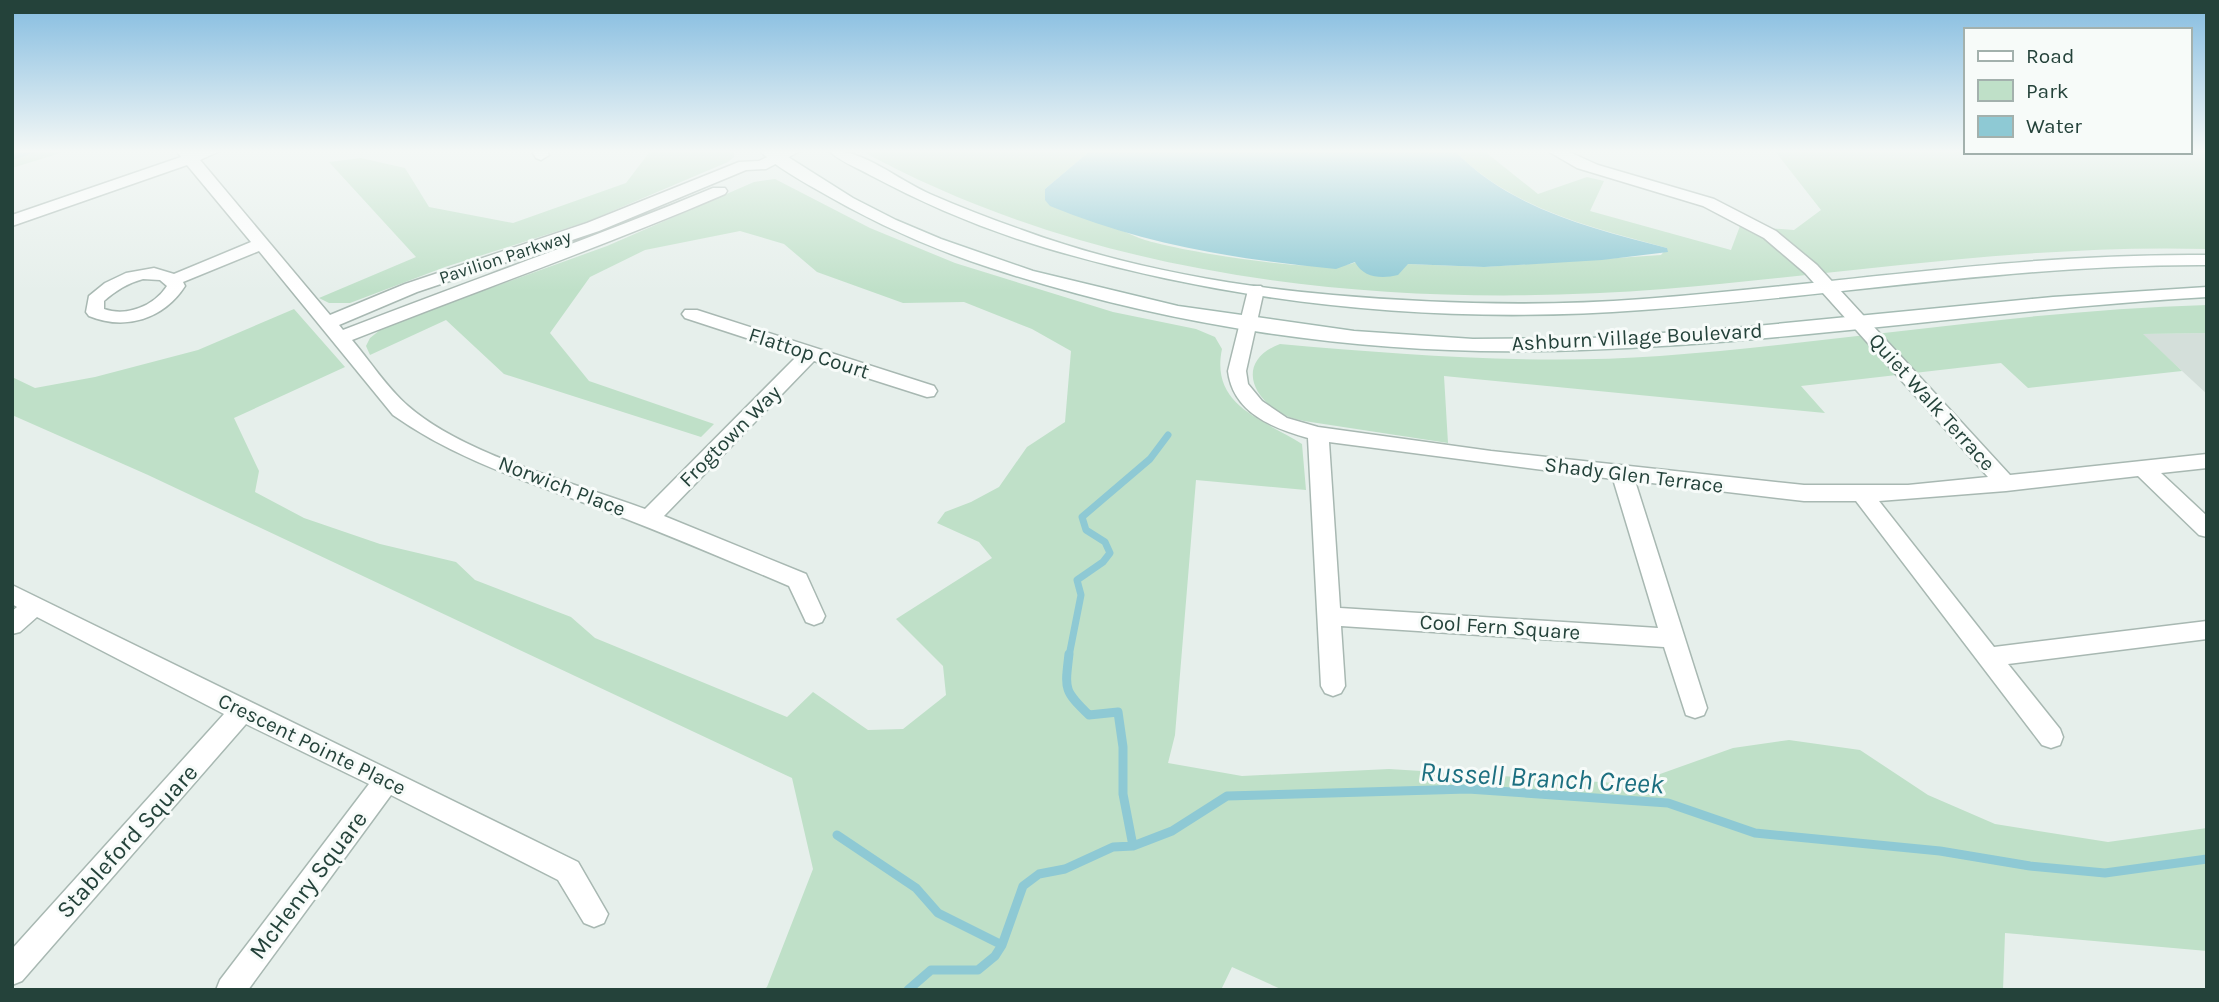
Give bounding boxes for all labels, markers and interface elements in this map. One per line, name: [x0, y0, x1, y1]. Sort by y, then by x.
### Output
legend: [1964, 28, 2191, 154]
text: Road: [2026, 44, 2074, 68]
text: Park: [2026, 79, 2069, 103]
text: Water: [2026, 114, 2082, 138]
street label: Pavilion Parkway: [436, 225, 574, 289]
street label: Ashburn Village Boulevard: [1511, 318, 1763, 356]
street label: Flattop Court: [746, 322, 872, 384]
street label: Quiet Walk Terrace: [1864, 328, 2000, 476]
street label: Frogtown Way: [674, 380, 786, 492]
street label: Norwich Place: [495, 451, 629, 521]
street label: Shady Glen Terrace: [1543, 452, 1725, 498]
street label: Cool Fern Square: [1419, 609, 1581, 645]
street label: Crescent Pointe Place: [214, 688, 410, 800]
water label: Russell Branch Creek: [1419, 755, 1666, 800]
street label: Stableford Square: [51, 758, 203, 924]
street label: McHenry Square: [243, 805, 373, 965]

